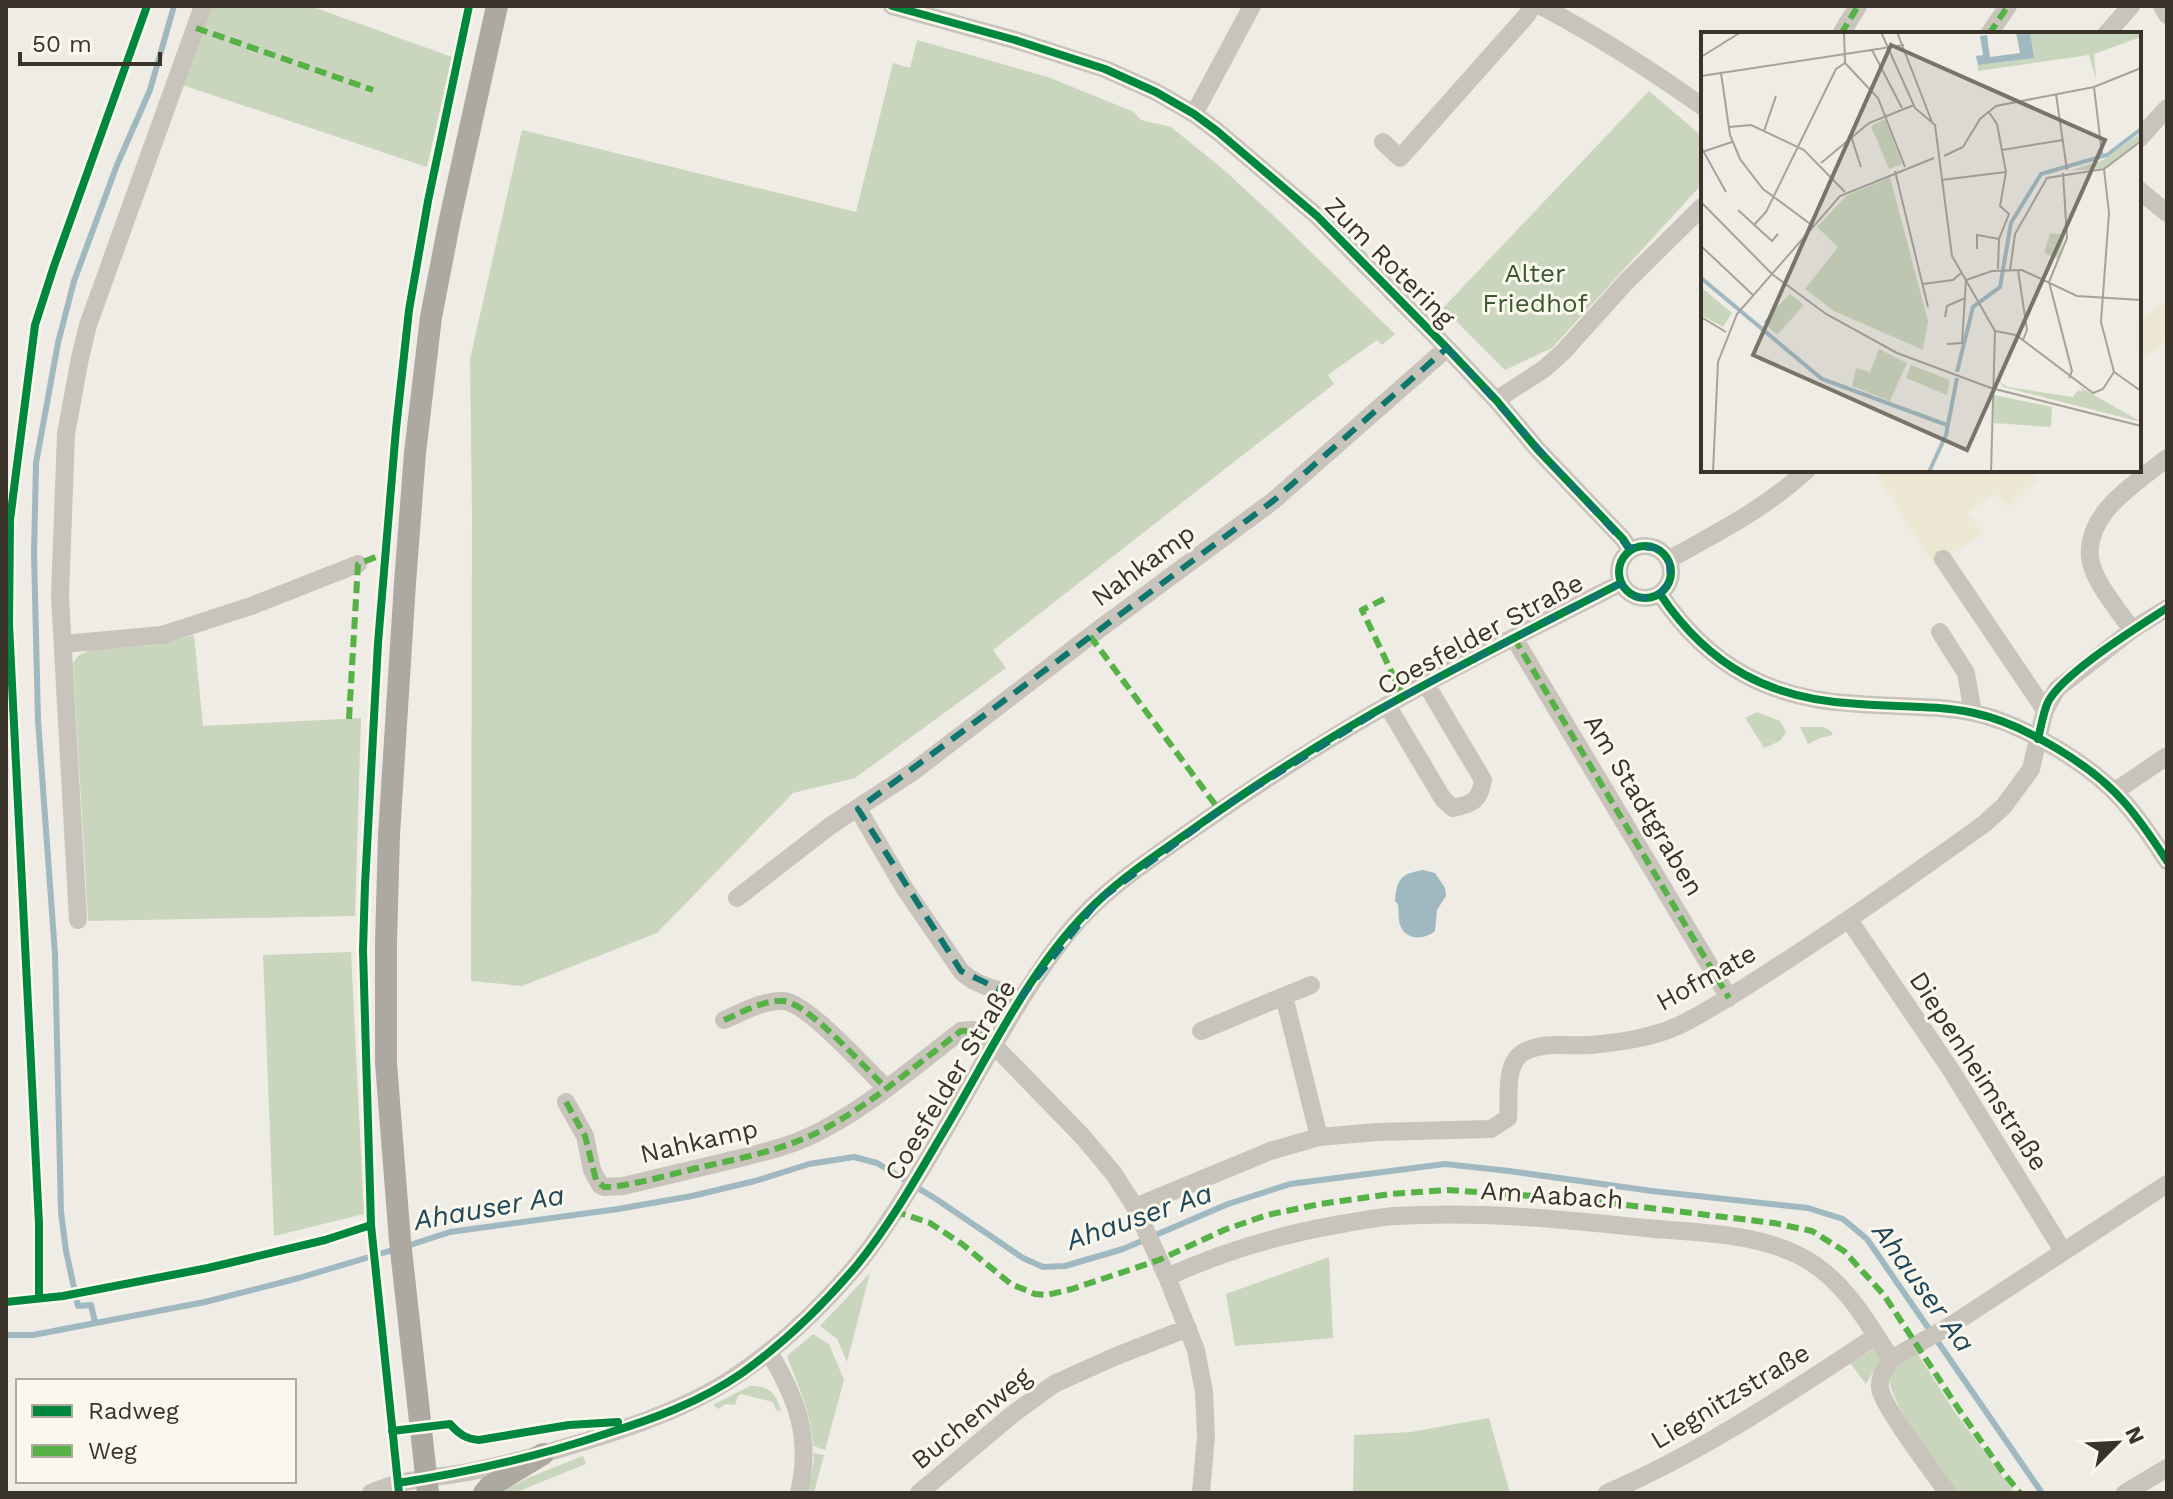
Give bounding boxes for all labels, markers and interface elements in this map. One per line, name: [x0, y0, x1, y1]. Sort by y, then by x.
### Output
scale bar: [20, 16, 160, 66]
text: 50 m: [32, 30, 92, 58]
inset map: [1701, 32, 2141, 472]
street label: Zum Rotering: [1319, 191, 1461, 333]
park label: Alter Friedhof: [1482, 258, 1588, 318]
street label: Nahkamp: [1086, 518, 1200, 612]
street label: Coesfelder Straße: [1372, 567, 1588, 701]
street label: Am Stadtgraben: [1578, 709, 1710, 901]
street label: Hofmate: [1651, 937, 1761, 1017]
street label: Diepenheimstraße: [1903, 966, 2055, 1176]
street label: Coesfelder Straße: [878, 974, 1022, 1186]
street label: Nahkamp: [637, 1113, 761, 1169]
street label: Am Aabach: [1479, 1175, 1625, 1215]
water label: Ahauser Aa: [1061, 1176, 1217, 1257]
water label: Ahauser Aa: [410, 1178, 567, 1237]
water label: Ahauser Aa: [1865, 1215, 1982, 1359]
street label: Liegnitzstraße: [1645, 1337, 1815, 1455]
street label: Buchenweg: [905, 1361, 1037, 1475]
legend: [16, 1379, 296, 1483]
text: Radweg: [88, 1397, 179, 1425]
north arrow: [2077, 1403, 2157, 1483]
text: N: [2120, 1423, 2150, 1448]
text: Weg: [88, 1437, 137, 1465]

